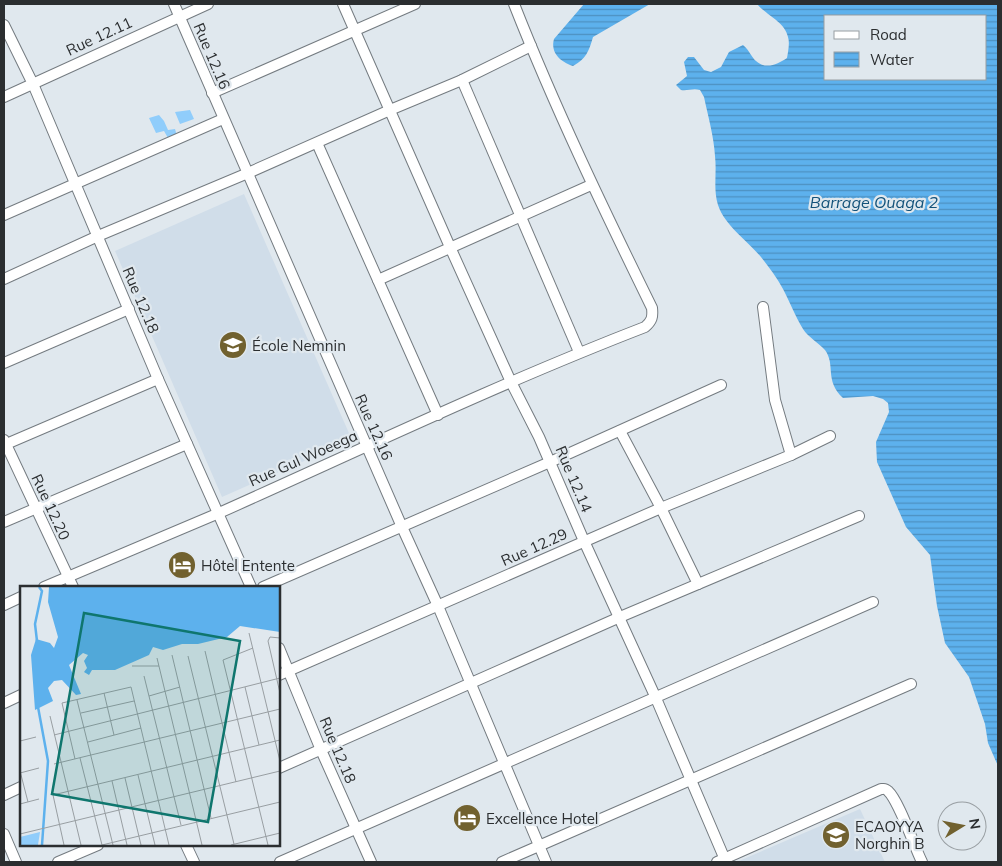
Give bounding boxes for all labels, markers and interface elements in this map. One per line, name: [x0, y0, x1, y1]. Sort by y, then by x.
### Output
street label: Rue 12.11: [63, 12, 135, 60]
legend: [824, 15, 987, 80]
street label: Rue 12.16: [189, 20, 235, 92]
text: Road: [870, 25, 907, 44]
text: Water: [870, 50, 914, 69]
water label: Barrage Ouaga 2: [810, 192, 939, 212]
street label: Rue 12.18: [118, 264, 164, 336]
school or university icon: École Nemnin: [218, 330, 248, 360]
place label: École Nemnin: [252, 336, 346, 355]
street label: Rue 12.16: [351, 391, 397, 463]
street label: Rue Gul Woeega: [246, 426, 360, 490]
street label: Rue 12.14: [551, 443, 597, 515]
street label: Rue 12.20: [27, 471, 75, 543]
street label: Rue 12.29: [498, 524, 570, 570]
hotel icon: Hôtel Entente: [167, 550, 197, 580]
place label: Hôtel Entente: [201, 556, 295, 575]
inset map: [20, 586, 280, 846]
street label: Rue 12.18: [315, 714, 361, 786]
north arrow: [937, 801, 987, 851]
hotel icon: Excellence Hotel: [452, 803, 482, 833]
place label: Excellence Hotel: [486, 809, 598, 828]
place label: ECAOYYA Norghin B: [855, 817, 924, 853]
text: N: [965, 817, 985, 831]
school or university icon: ECAOYYA Norghin B: [821, 820, 851, 850]

